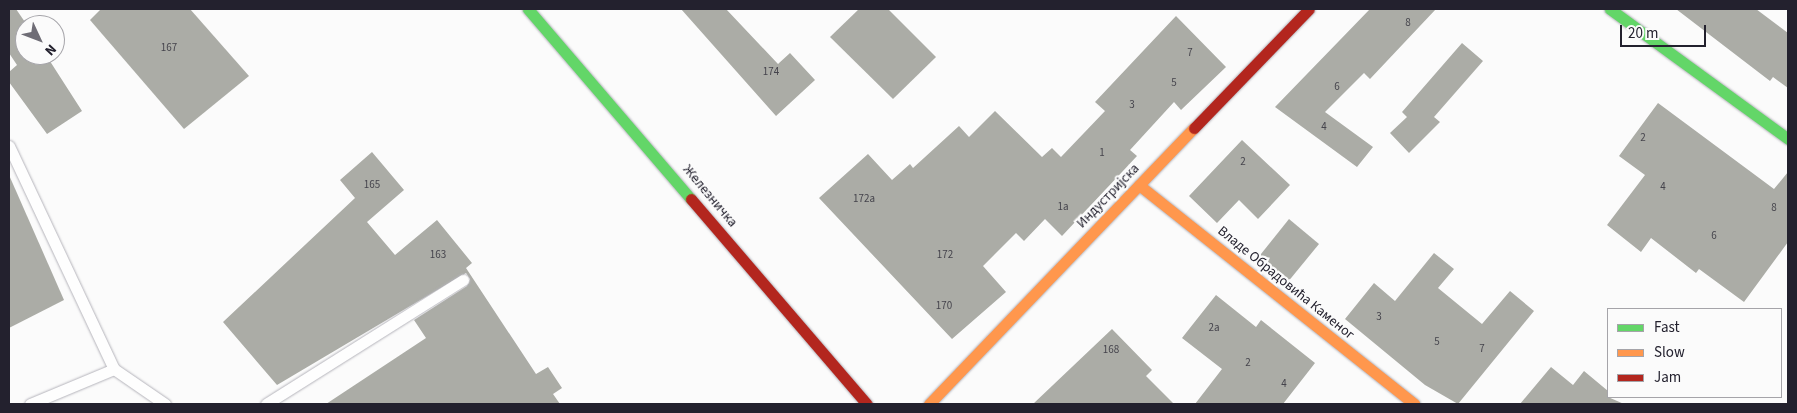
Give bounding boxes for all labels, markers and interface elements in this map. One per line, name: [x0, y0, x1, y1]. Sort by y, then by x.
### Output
north arrow: [15, 15, 65, 65]
scale bar: [1622, 15, 1708, 47]
house number: 8: [1405, 16, 1411, 30]
text: 20 m: [1628, 23, 1658, 44]
text: N: [40, 39, 61, 60]
house number: 167: [161, 41, 177, 55]
house number: 7: [1187, 46, 1193, 60]
house number: 174: [763, 65, 779, 79]
house number: 5: [1171, 76, 1177, 90]
house number: 6: [1334, 80, 1340, 94]
house number: 3: [1129, 98, 1135, 112]
house number: 4: [1321, 120, 1327, 134]
house number: 2: [1640, 131, 1646, 145]
house number: 1: [1099, 146, 1105, 160]
house number: 2: [1240, 155, 1246, 169]
street label: Индустријска: [1073, 160, 1143, 232]
street label: Железничка: [679, 161, 741, 231]
house number: 165: [364, 178, 380, 192]
house number: 4: [1660, 180, 1666, 194]
house number: 172a: [853, 192, 875, 206]
house number: 1a: [1057, 200, 1069, 214]
house number: 8: [1771, 201, 1777, 215]
street label: Владе Обрадовића Каменог: [1214, 223, 1358, 343]
house number: 6: [1711, 229, 1717, 243]
house number: 163: [430, 248, 446, 262]
house number: 172: [937, 248, 953, 262]
house number: 170: [936, 299, 952, 313]
legend: [1607, 308, 1782, 398]
house number: 3: [1376, 310, 1382, 324]
text: Fast: [1654, 317, 1680, 338]
house number: 2a: [1208, 321, 1220, 335]
house number: 5: [1434, 335, 1440, 349]
house number: 7: [1479, 342, 1485, 356]
text: Slow: [1654, 342, 1685, 363]
house number: 168: [1103, 343, 1119, 357]
house number: 2: [1245, 356, 1251, 370]
text: Jam: [1654, 367, 1681, 388]
house number: 4: [1281, 377, 1287, 391]

